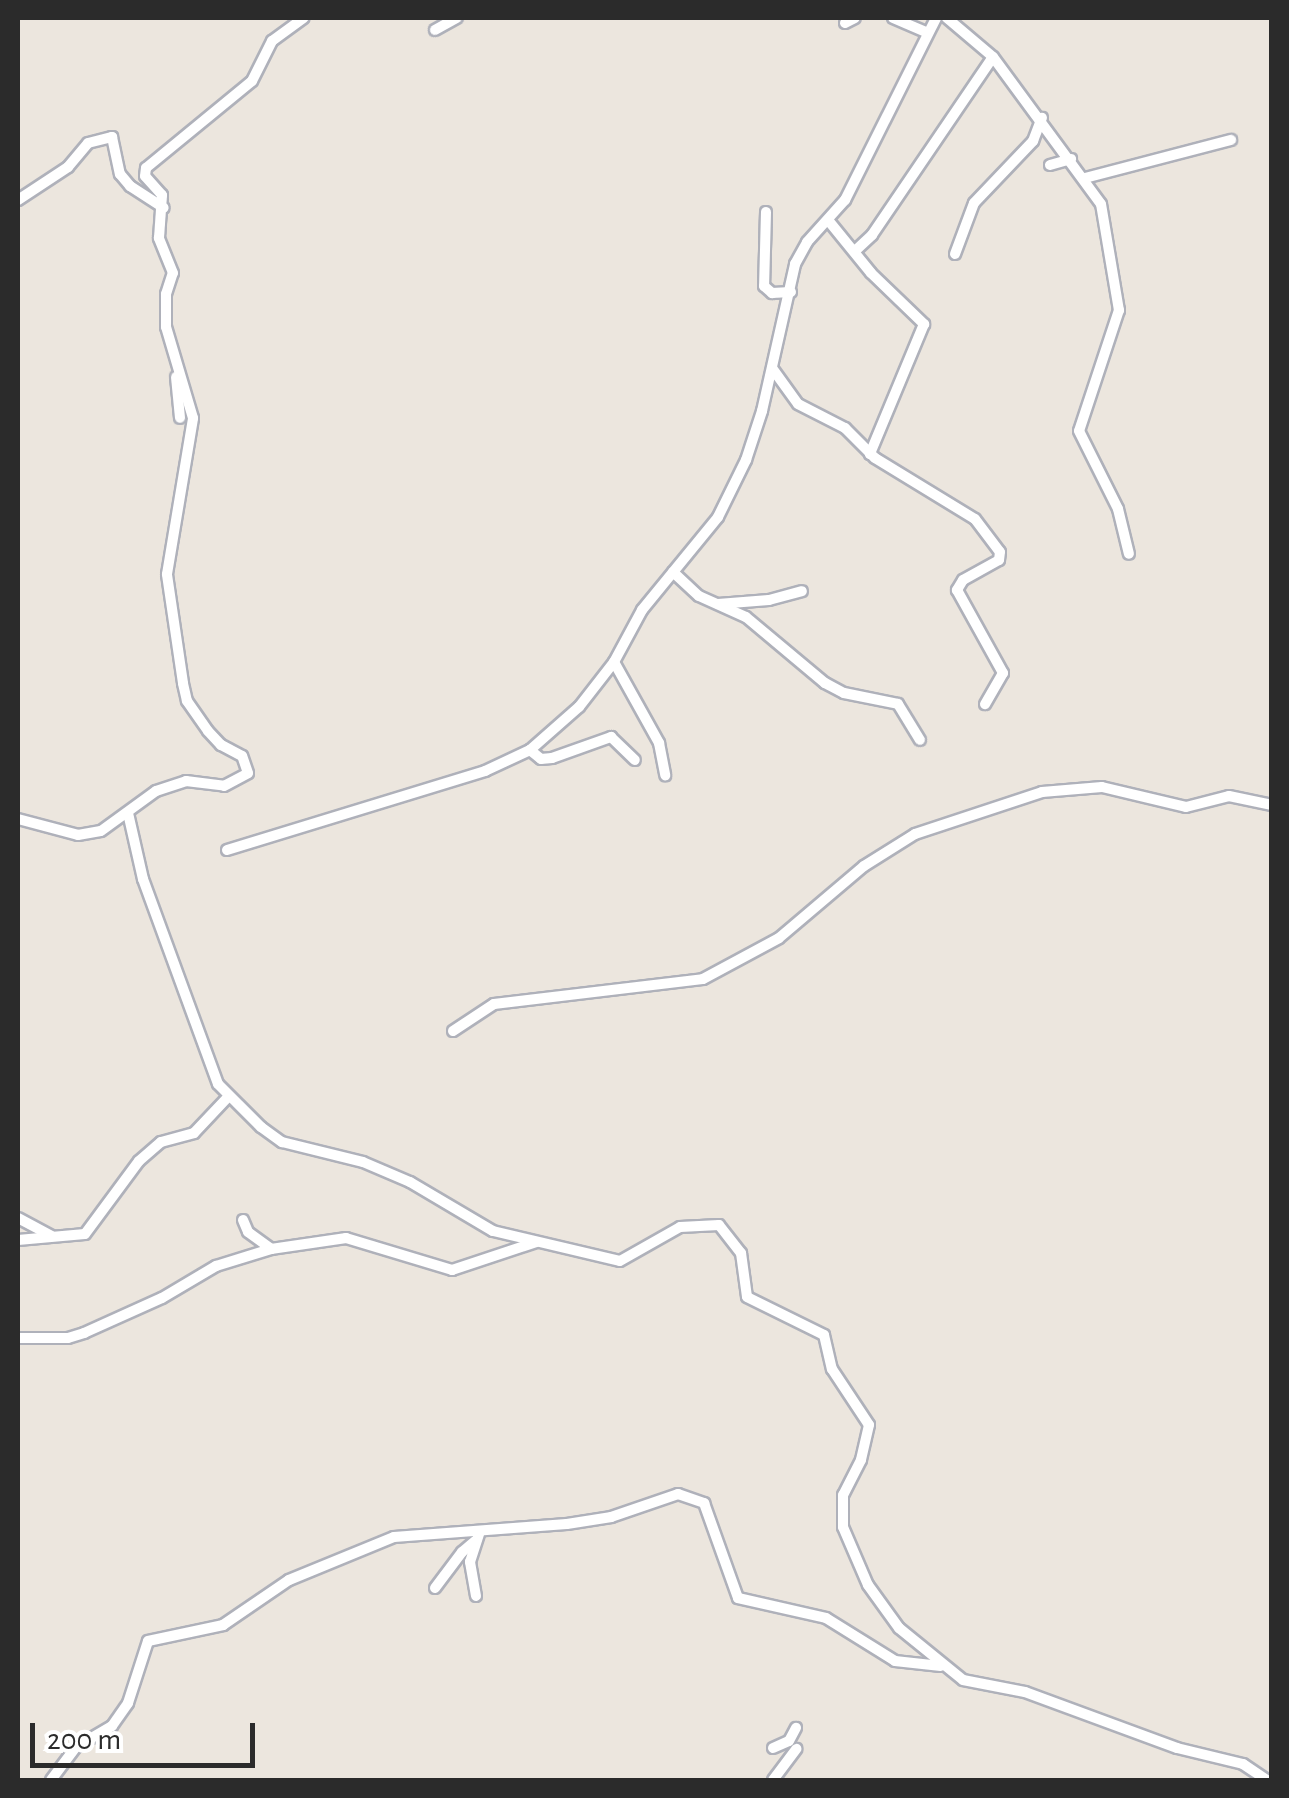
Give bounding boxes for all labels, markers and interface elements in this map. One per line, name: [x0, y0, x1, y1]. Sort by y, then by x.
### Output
scale bar: [35, 1703, 260, 1765]
text: 200 m: [47, 1725, 121, 1755]

